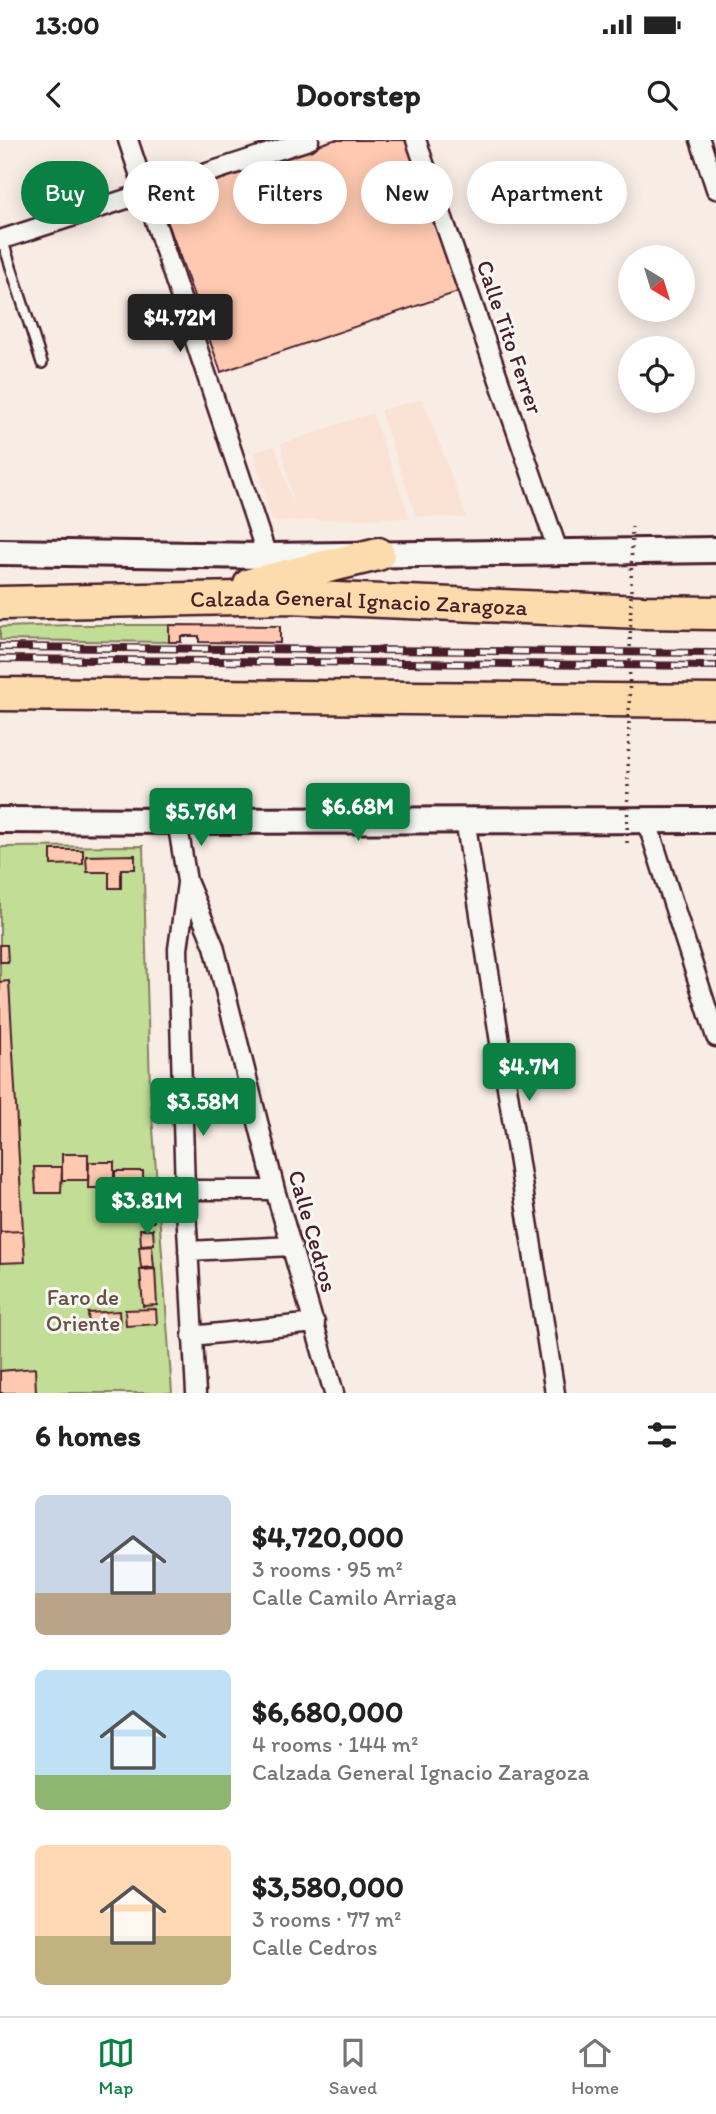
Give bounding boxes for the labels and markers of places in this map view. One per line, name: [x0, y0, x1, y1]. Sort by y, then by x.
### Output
pin: $4.72M: [123, 294, 237, 354]
pin: $6.68M: [301, 784, 415, 843]
pin: $5.76M: [144, 788, 258, 848]
pin: $4.7M: [480, 1044, 578, 1103]
pin: $3.58M: [146, 1079, 260, 1138]
pin: $3.81M: [90, 1178, 204, 1237]

